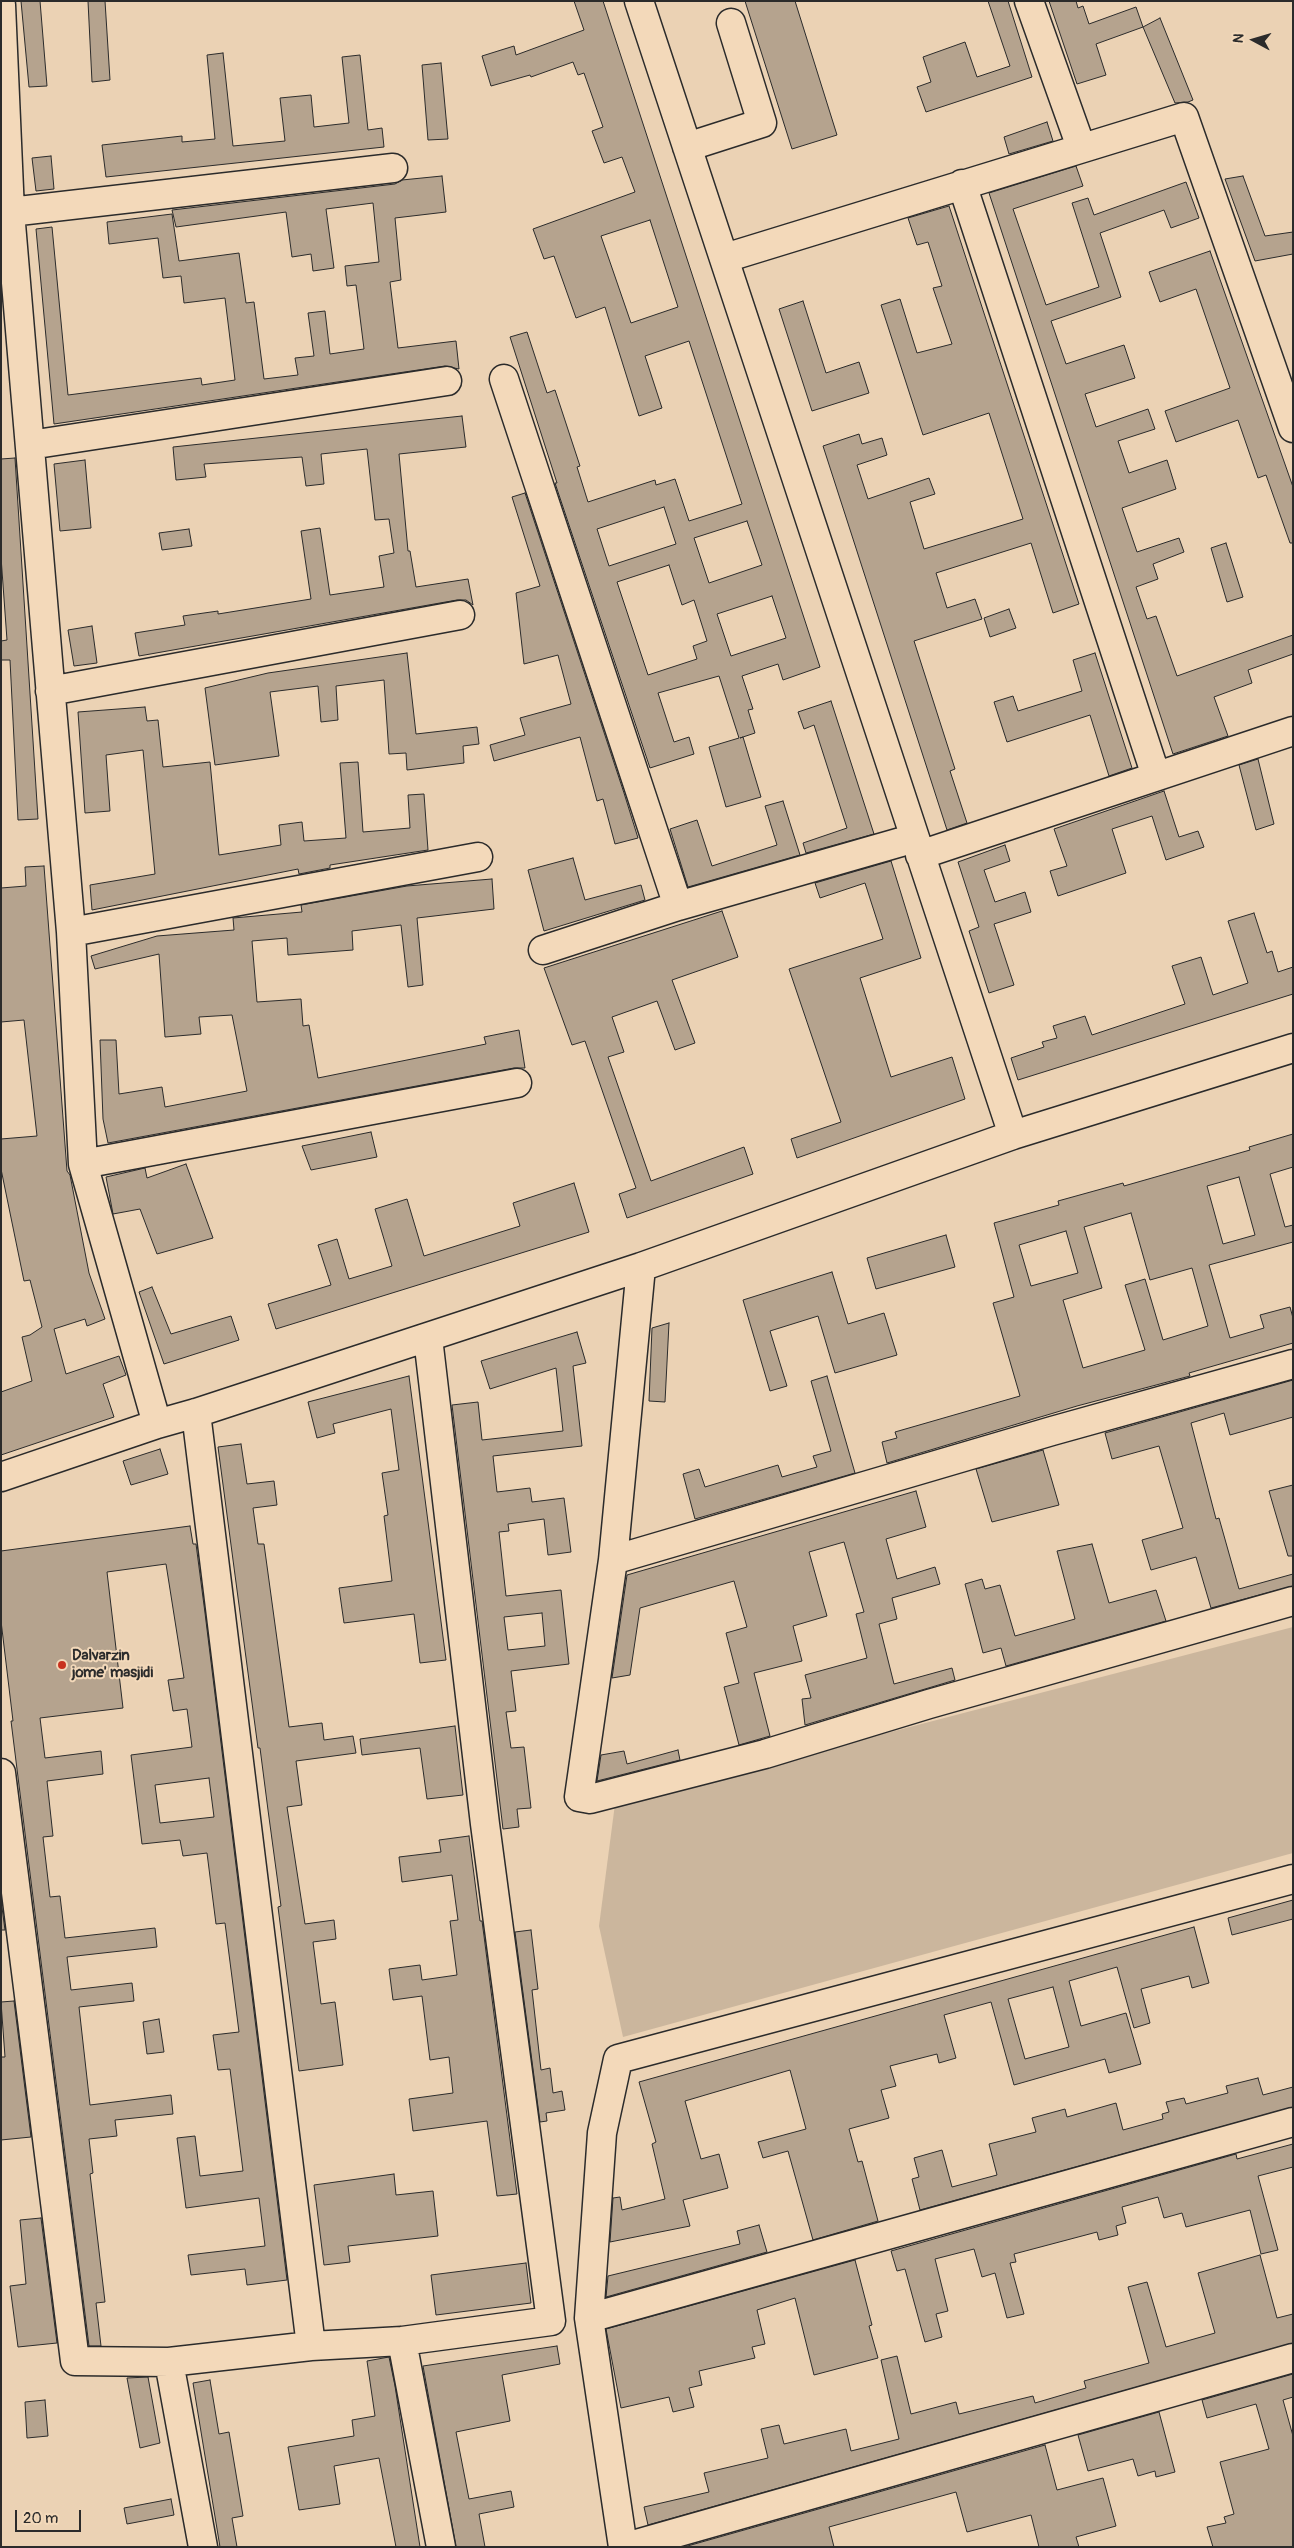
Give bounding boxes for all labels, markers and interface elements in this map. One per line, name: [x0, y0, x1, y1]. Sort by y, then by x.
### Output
north arrow: [1229, 15, 1279, 65]
text: N: [1230, 33, 1248, 44]
place label: Dalvarzin jome' masjidi: [72, 1647, 153, 1682]
marker: Dalvarzin jome' masjidi: [56, 1659, 68, 1671]
scale bar: [18, 2500, 84, 2532]
text: 20 m: [23, 2509, 58, 2528]

